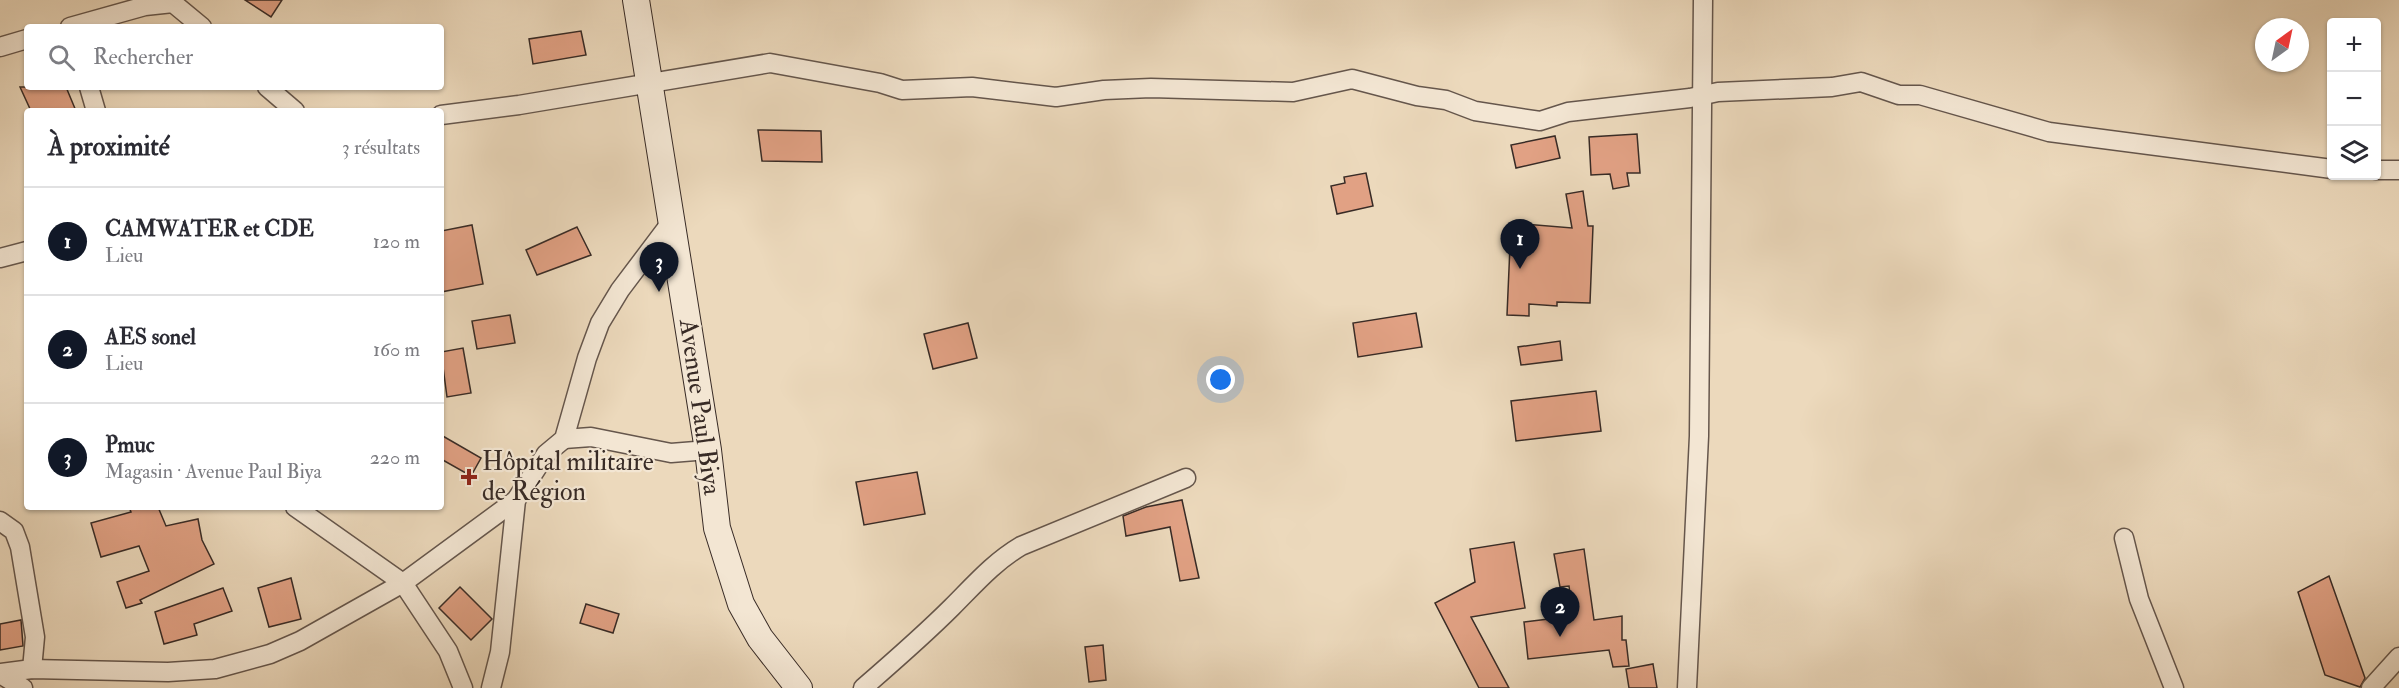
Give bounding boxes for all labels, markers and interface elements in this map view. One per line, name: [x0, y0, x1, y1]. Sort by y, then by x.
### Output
north arrow: [2255, 18, 2309, 72]
map controls: [2327, 18, 2381, 180]
button: +: [2327, 18, 2381, 72]
search box: [24, 24, 444, 90]
icon: search: [45, 41, 78, 74]
text: Rechercher: [93, 43, 193, 71]
button: −: [2327, 72, 2381, 126]
button: layers: [2327, 126, 2381, 180]
text: À proximité: [48, 131, 170, 163]
text: 3 résultats: [342, 135, 420, 160]
text: CAMWATER et CDE: [105, 215, 314, 243]
pin: 1: [1500, 220, 1540, 269]
text: 1: [64, 229, 71, 254]
text: 120 m: [373, 229, 420, 254]
pin: 3: [640, 242, 678, 292]
text: Lieu: [105, 243, 143, 268]
street label: Avenue Paul Biya: [672, 316, 728, 497]
text: AES sonel: [105, 323, 196, 351]
text: 2: [62, 337, 73, 362]
text: 160 m: [373, 337, 420, 362]
text: Lieu: [105, 351, 143, 376]
your location: [1206, 365, 1235, 394]
text: Pmuc: [105, 431, 155, 459]
text: 3: [64, 445, 71, 470]
text: 220 m: [370, 445, 420, 470]
place label: Hôpital militaire de Région: [482, 446, 654, 508]
text: Magasin · Avenue Paul Biya: [105, 459, 322, 484]
marker: Hôpital militaire de Région: [460, 468, 478, 486]
pin: 2: [1540, 588, 1580, 637]

